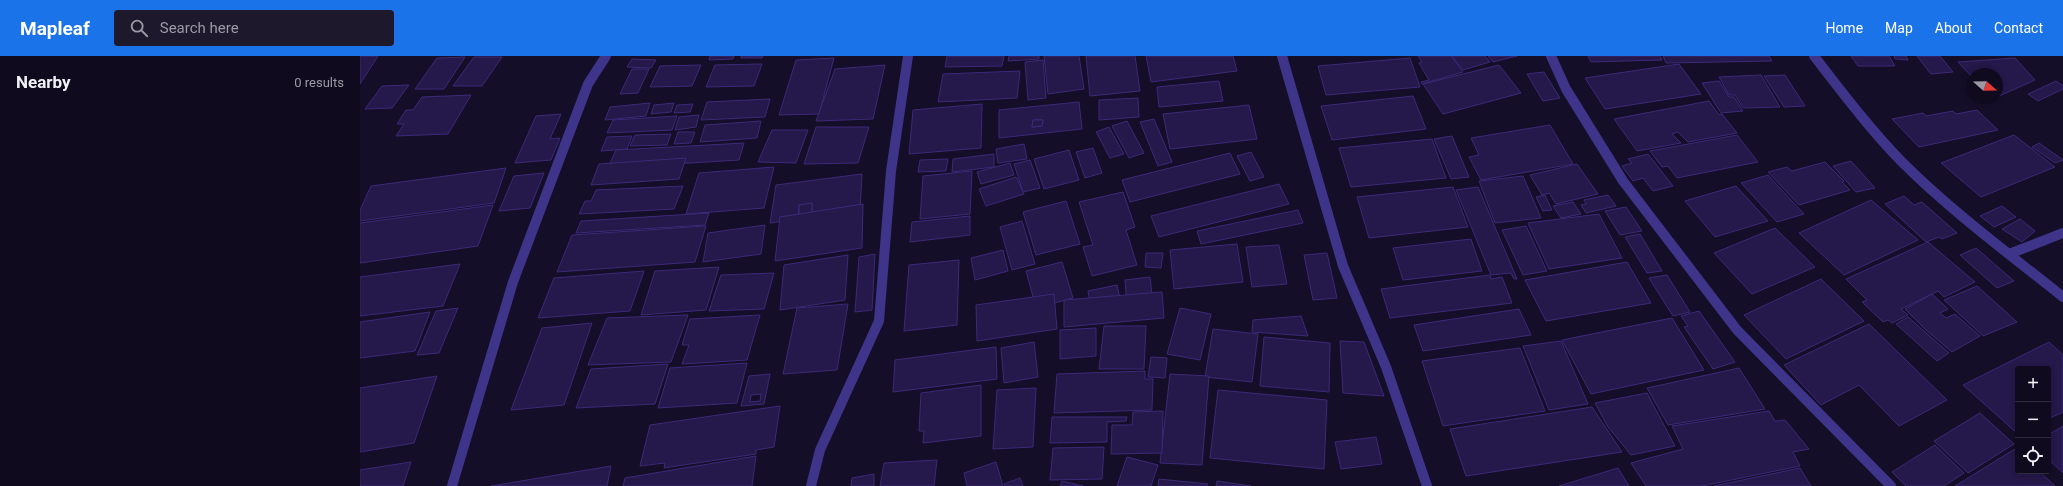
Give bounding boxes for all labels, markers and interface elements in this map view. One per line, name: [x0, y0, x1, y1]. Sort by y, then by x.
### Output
search box: [114, 10, 394, 46]
text: Mapleaf: [20, 17, 90, 40]
icon: search: [128, 17, 150, 39]
text: Search here: [160, 19, 239, 37]
text: Home: [1825, 20, 1863, 36]
text: Map: [1885, 20, 1913, 36]
text: About: [1935, 20, 1972, 36]
text: Contact: [1994, 20, 2043, 36]
north arrow: [1967, 68, 2003, 104]
text: Nearby: [16, 72, 71, 92]
text: 0 results: [294, 75, 344, 90]
map controls: [2015, 366, 2051, 474]
button: +: [2015, 366, 2051, 402]
button: −: [2015, 402, 2051, 438]
button: locate: [2015, 438, 2051, 474]

